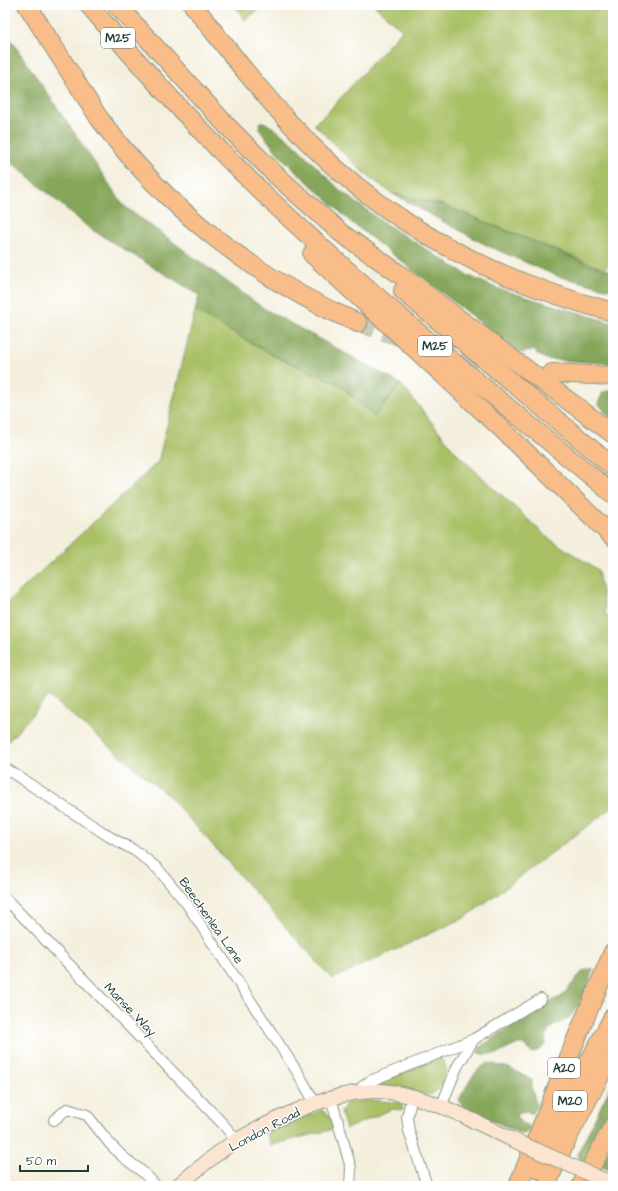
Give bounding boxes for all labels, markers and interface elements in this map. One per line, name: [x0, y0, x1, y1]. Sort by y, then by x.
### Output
road number: M25: [101, 28, 135, 48]
road number: M25: [418, 336, 452, 356]
street label: Beechenlea Lane: [175, 874, 248, 967]
street label: Manse Way: [99, 979, 161, 1041]
road number: A20: [548, 1058, 580, 1078]
road number: M20: [553, 1091, 587, 1111]
street label: London Road: [226, 1103, 304, 1156]
scale bar: [20, 1147, 88, 1173]
text: 50 m: [26, 1153, 57, 1170]

